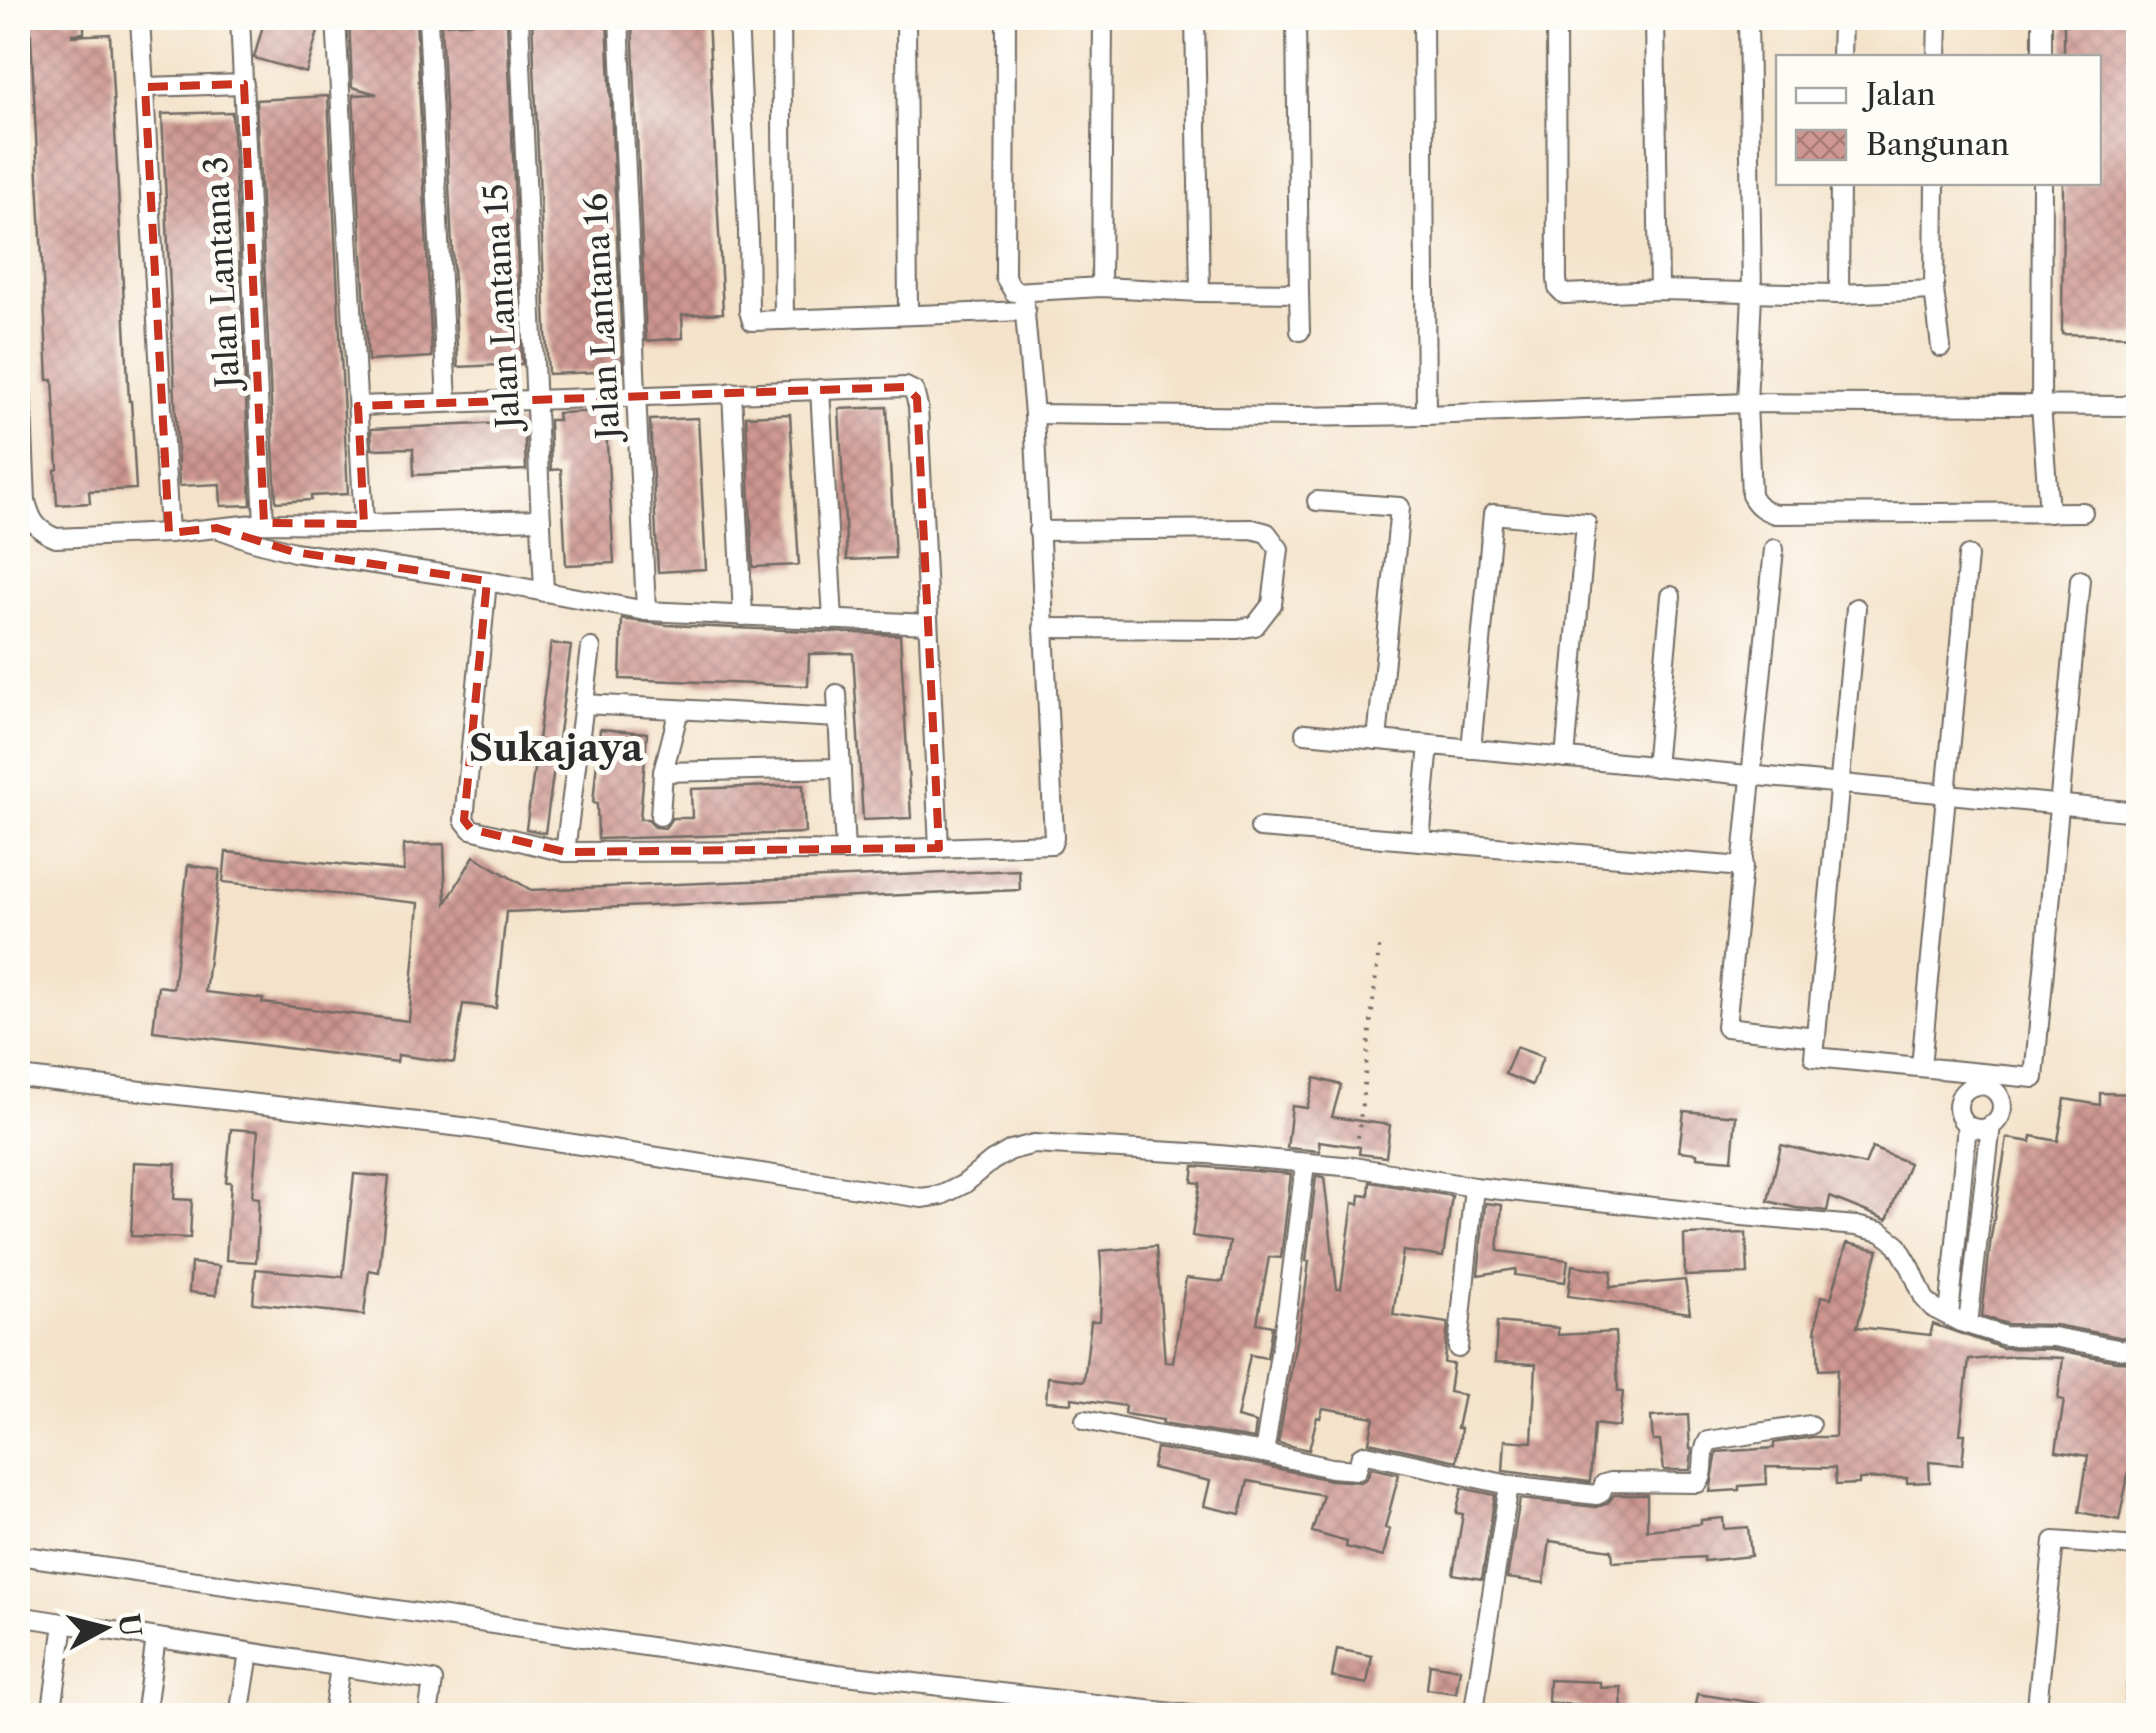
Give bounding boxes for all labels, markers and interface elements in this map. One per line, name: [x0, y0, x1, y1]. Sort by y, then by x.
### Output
legend: [1776, 55, 2101, 185]
text: Jalan: [1862, 76, 1936, 113]
text: Bangunan: [1866, 126, 2009, 163]
street label: Jalan Lantana 3: [196, 155, 247, 394]
street label: Jalan Lantana 15: [476, 183, 528, 434]
street label: Jalan Lantana 16: [576, 192, 628, 445]
district label: Sukajaya: [469, 724, 644, 771]
north arrow: [55, 1578, 155, 1678]
text: U: [112, 1612, 148, 1639]

